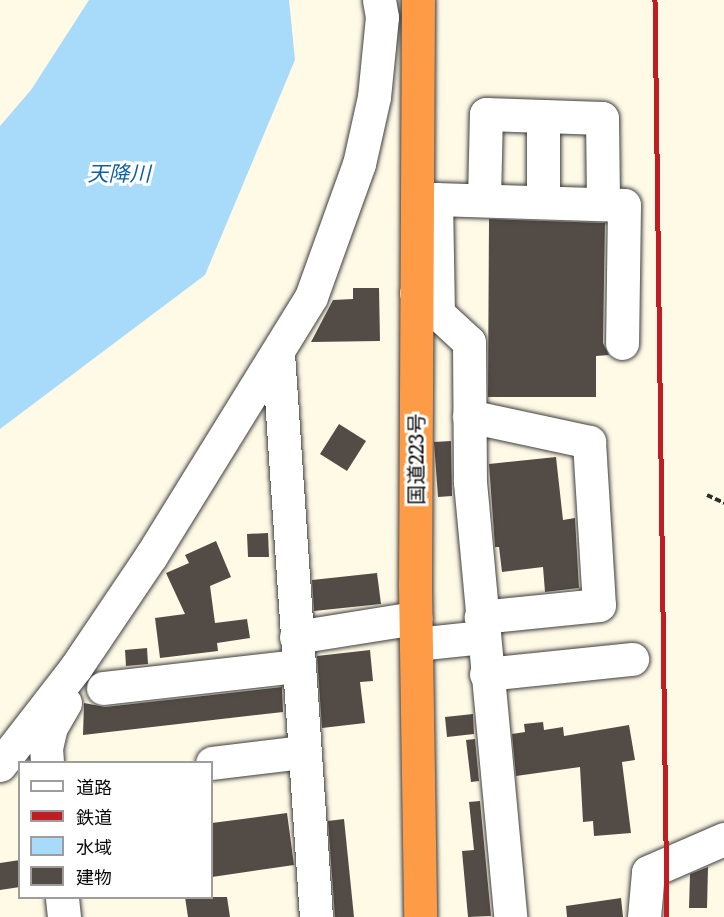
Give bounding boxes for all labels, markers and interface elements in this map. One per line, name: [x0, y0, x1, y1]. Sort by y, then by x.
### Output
water label: 天降川: [88, 159, 150, 185]
street label: 国道223号: [403, 413, 427, 505]
legend: [18, 761, 213, 899]
text: 道路: [76, 773, 112, 800]
text: 鉄道: [76, 803, 112, 830]
text: 水域: [76, 833, 112, 860]
text: 建物: [76, 863, 112, 890]

